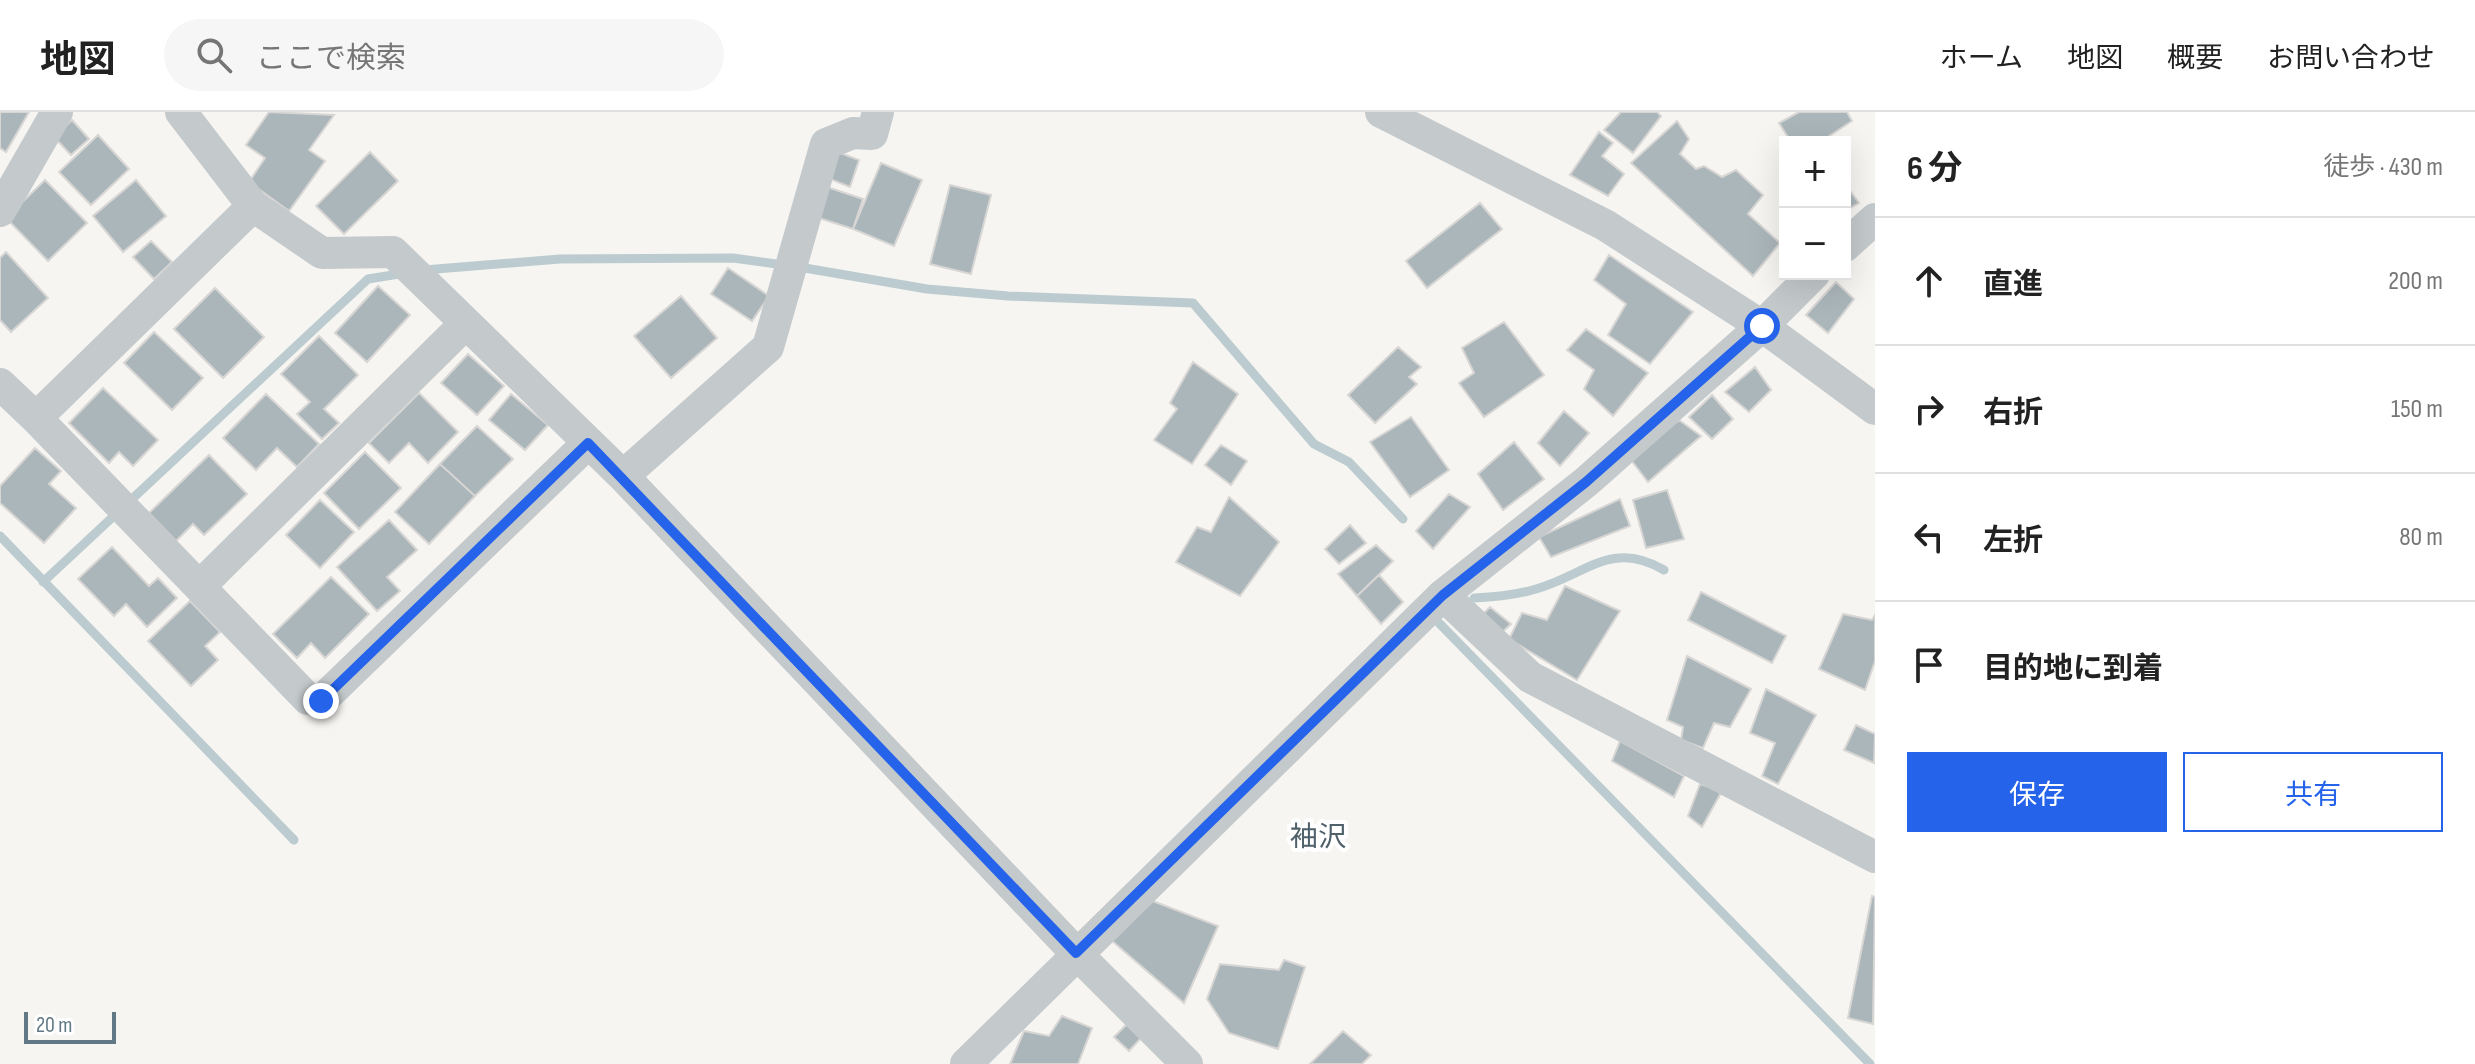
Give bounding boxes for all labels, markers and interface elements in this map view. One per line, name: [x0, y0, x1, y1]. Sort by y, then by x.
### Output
search box: [164, 19, 724, 91]
icon: search: [192, 33, 236, 77]
text: 地図: [40, 38, 116, 83]
text: ここで検索: [256, 41, 406, 77]
text: ホーム: [1940, 42, 2023, 75]
text: 地図: [2067, 42, 2123, 75]
text: 概要: [2167, 42, 2223, 75]
text: お問い合わせ: [2267, 42, 2435, 75]
map controls: [1779, 136, 1851, 280]
button: +: [1779, 136, 1851, 208]
text: 6 分: [1907, 148, 1962, 189]
text: 徒歩 · 430 m: [2323, 152, 2443, 183]
button: −: [1779, 208, 1851, 280]
icon: ahead: [1907, 259, 1951, 303]
text: 200 m: [2388, 266, 2443, 297]
text: 直進: [1983, 267, 2043, 303]
route start: [1744, 308, 1780, 344]
icon: right: [1907, 387, 1951, 431]
text: 150 m: [2391, 394, 2443, 425]
text: 右折: [1983, 395, 2043, 431]
icon: left: [1907, 515, 1951, 559]
text: 80 m: [2399, 522, 2443, 553]
text: 左折: [1983, 523, 2043, 559]
icon: arrive: [1907, 643, 1951, 687]
text: 目的地に到着: [1983, 651, 2163, 687]
route end: [303, 683, 339, 719]
button: 保存: [1907, 752, 2167, 832]
button: 共有: [2183, 752, 2443, 832]
district label: 袖沢: [1290, 821, 1346, 854]
scale bar: [24, 1008, 116, 1044]
text: 20 m: [36, 1012, 73, 1039]

